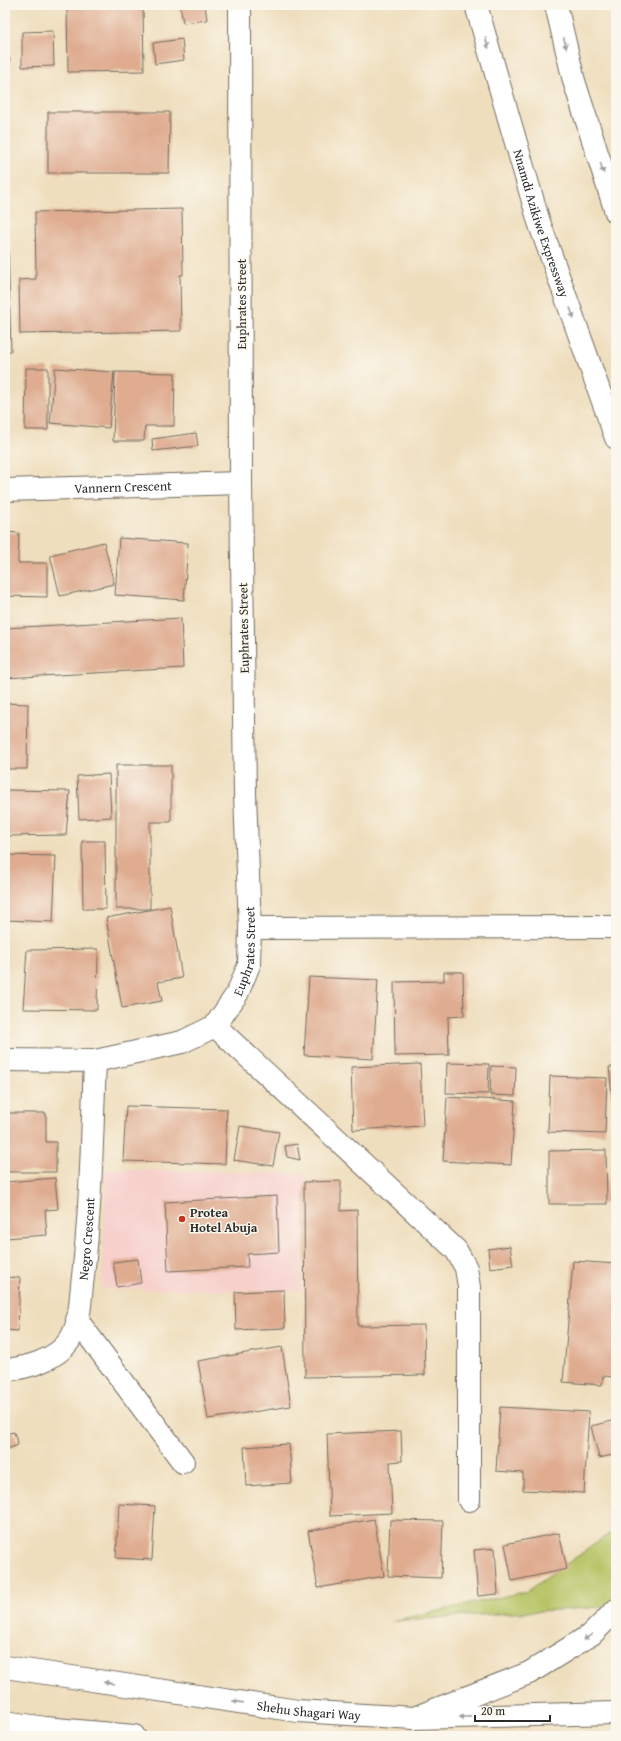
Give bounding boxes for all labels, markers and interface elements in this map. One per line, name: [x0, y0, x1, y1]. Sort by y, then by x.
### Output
one-way arrow: [484, 37, 490, 49]
one-way arrow: [562, 37, 568, 49]
street label: Nnamdi Azikiwe Expressway: [508, 147, 574, 301]
one-way arrow: [599, 162, 605, 174]
street label: Euphrates Street: [232, 258, 251, 349]
one-way arrow: [569, 308, 575, 320]
street label: Vannern Crescent: [74, 476, 172, 498]
street label: Euphrates Street: [233, 582, 254, 674]
street label: Euphrates Street: [228, 906, 260, 999]
street label: Negro Crescent: [74, 1196, 100, 1281]
place label: Protea Hotel Abuja: [190, 1203, 258, 1237]
marker: Protea Hotel Abuja: [177, 1214, 187, 1224]
one-way arrow: [582, 1633, 594, 1640]
one-way arrow: [103, 1680, 115, 1686]
street label: Shehu Shagari Way: [255, 1696, 362, 1725]
scale bar: [475, 1697, 550, 1723]
one-way arrow: [232, 1699, 244, 1705]
text: 20 m: [481, 1702, 505, 1719]
one-way arrow: [459, 1714, 471, 1721]

